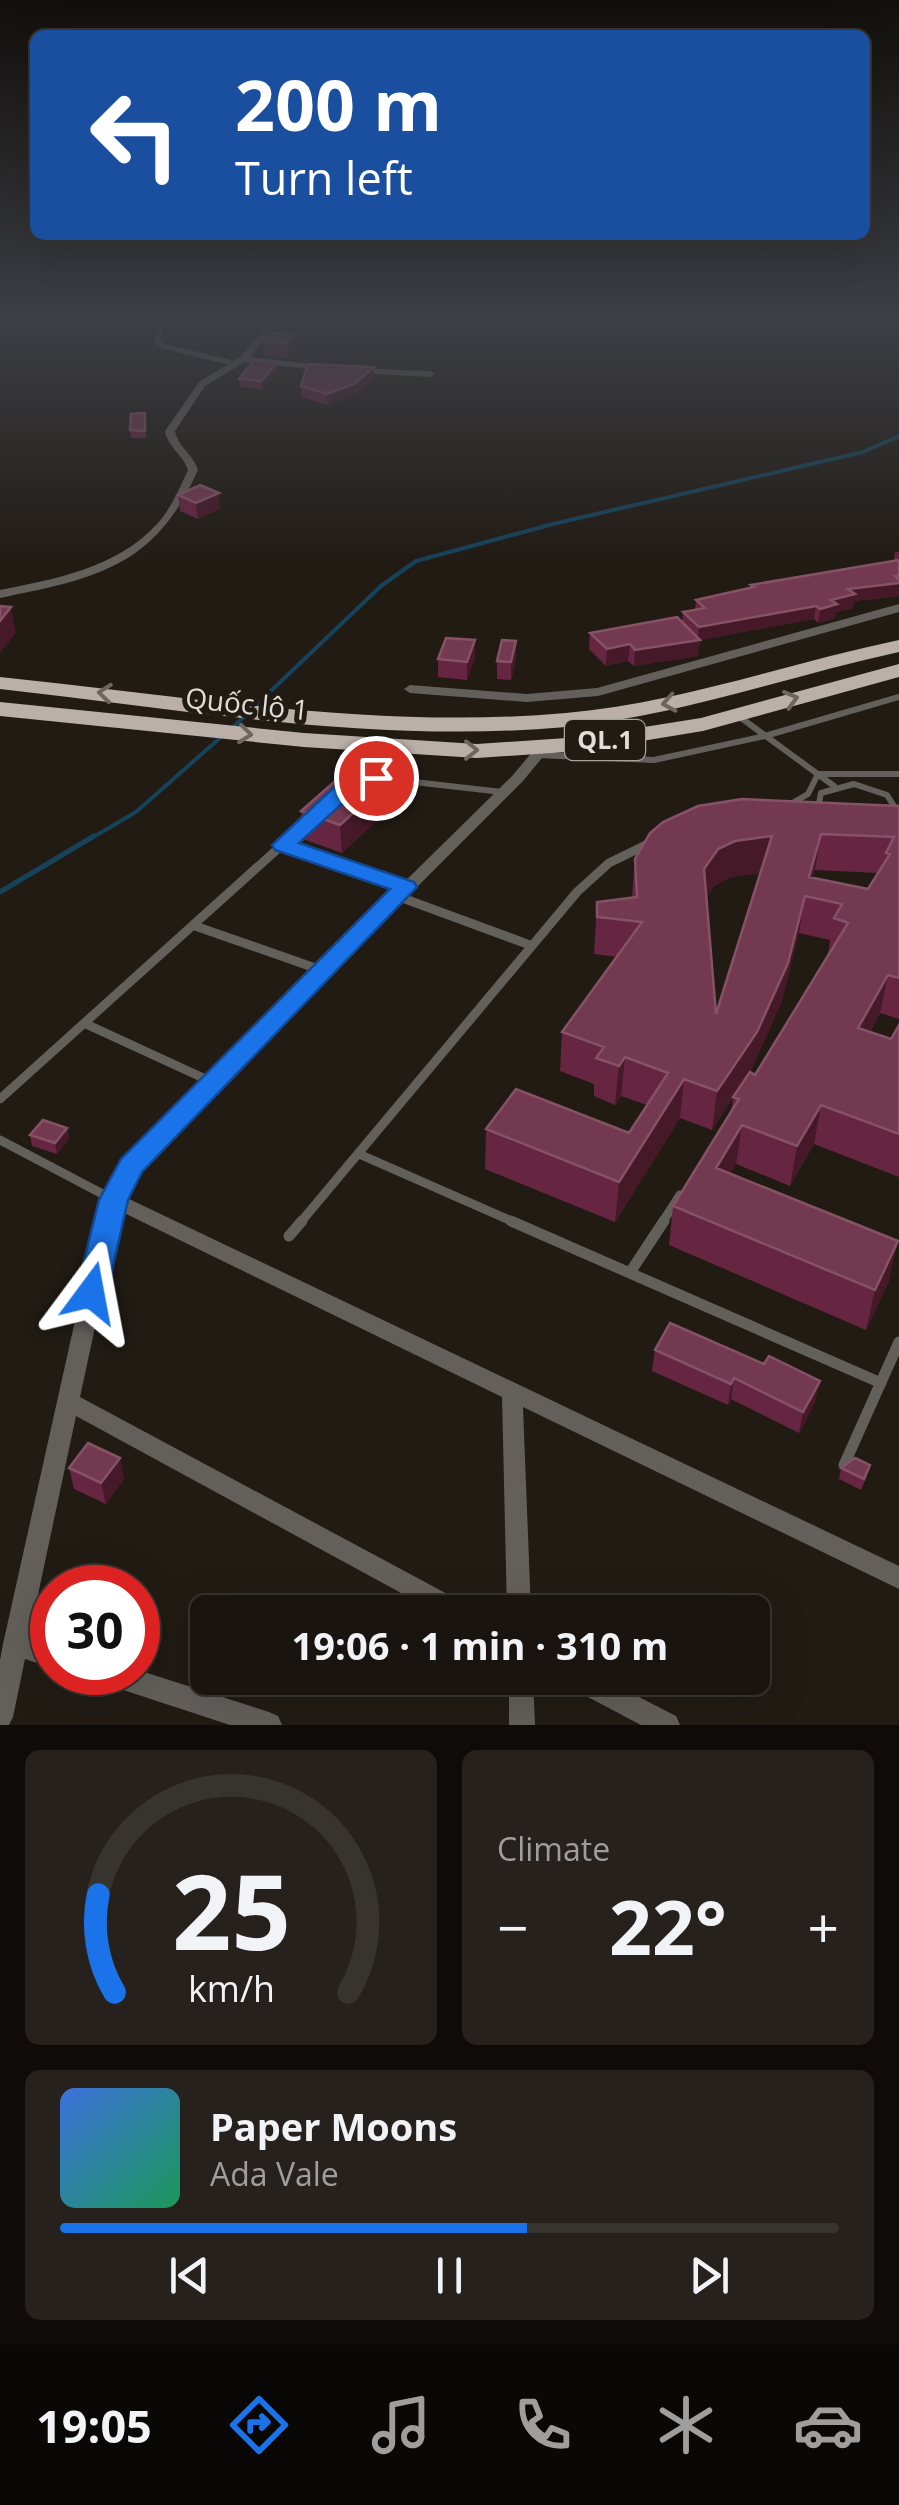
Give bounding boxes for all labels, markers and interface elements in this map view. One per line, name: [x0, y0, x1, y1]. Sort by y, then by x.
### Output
text: 200 m: [235, 56, 442, 152]
icon: left: [70, 70, 200, 200]
text: Turn left: [235, 147, 413, 208]
street label: Quốc lộ 1: [184, 678, 311, 728]
one-way arrow: [96, 683, 112, 705]
one-way arrow: [781, 690, 799, 711]
one-way arrow: [660, 692, 677, 713]
road number: QL.1: [565, 720, 645, 760]
one-way arrow: [237, 723, 253, 744]
pin: [334, 736, 419, 821]
one-way arrow: [464, 739, 479, 761]
icon: arrive: [349, 751, 404, 806]
position arrow: [39, 1241, 143, 1345]
speed limit sign: 30: [30, 1565, 160, 1695]
text: 19:06 · 1 min · 310 m: [292, 1619, 668, 1671]
text: Climate: [497, 1827, 610, 1870]
text: 25: [172, 1839, 290, 1980]
text: 22°: [609, 1875, 727, 1977]
text: −: [497, 1889, 528, 1964]
text: +: [808, 1889, 839, 1964]
text: km/h: [188, 1964, 274, 2012]
text: Paper Moons: [210, 2100, 457, 2152]
text: Ada Vale: [210, 2152, 339, 2195]
icon: previous: [162, 2248, 217, 2303]
icon: pause: [422, 2248, 477, 2303]
icon: next: [682, 2248, 737, 2303]
icon: directions: [224, 2390, 294, 2460]
icon: music: [366, 2390, 436, 2460]
icon: phone: [508, 2390, 578, 2460]
icon: climate: [651, 2390, 721, 2460]
icon: car: [793, 2390, 863, 2460]
text: 19:05: [36, 2395, 152, 2456]

